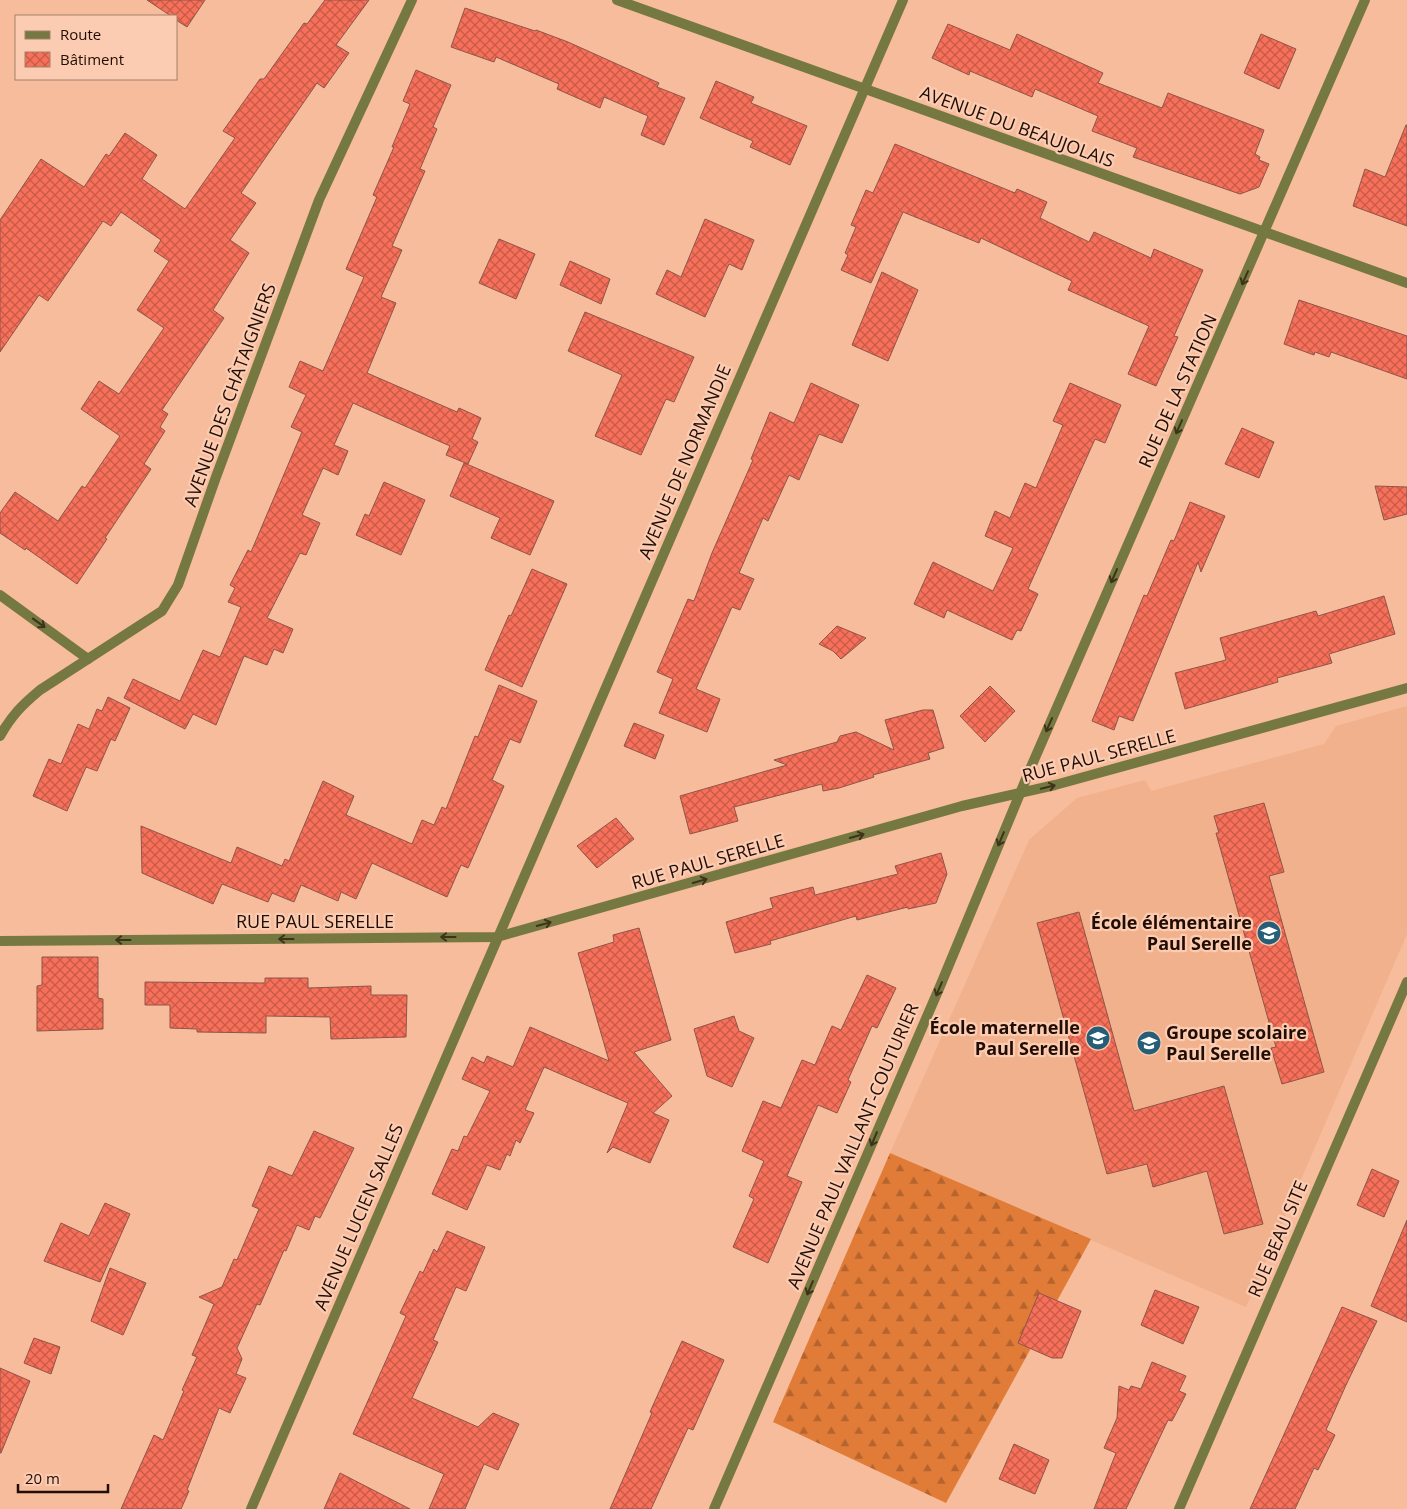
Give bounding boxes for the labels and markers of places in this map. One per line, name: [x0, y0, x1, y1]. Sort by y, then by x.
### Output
place label: École élémentaire Paul Serelle: [1091, 910, 1252, 955]
school or university icon: École élémentaire Paul Serelle: [1256, 920, 1282, 946]
place label: École maternelle Paul Serelle: [929, 1015, 1080, 1060]
place label: Groupe scolaire Paul Serelle: [1166, 1020, 1307, 1065]
school or university icon: École maternelle Paul Serelle: [1085, 1025, 1111, 1051]
school or university icon: Groupe scolaire Paul Serelle: [1136, 1030, 1162, 1056]

